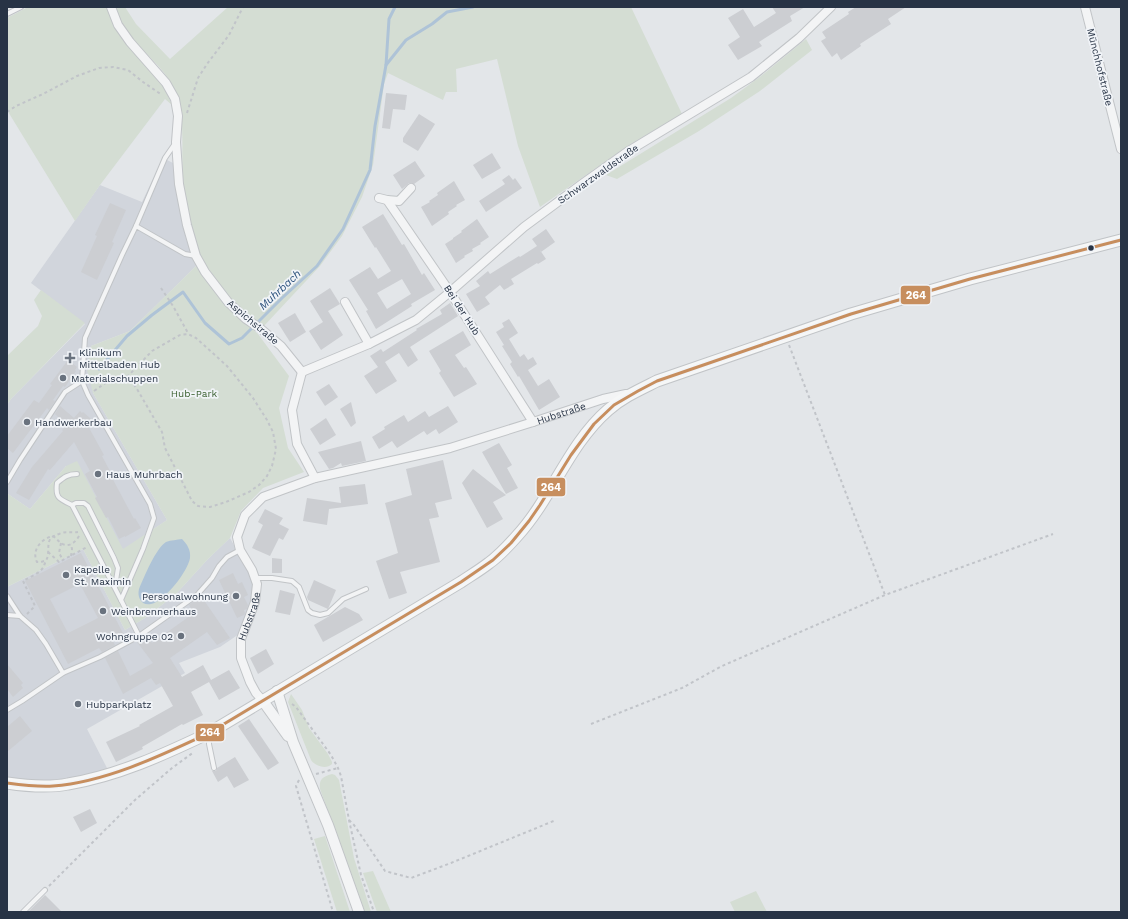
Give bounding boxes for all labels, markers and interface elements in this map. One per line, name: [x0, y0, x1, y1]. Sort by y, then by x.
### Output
street label: Münchhofstraße: [1085, 27, 1115, 107]
street label: Schwarzwaldstraße: [556, 142, 641, 206]
unlabelled marker: [1086, 243, 1096, 253]
water label: Muhrbach: [256, 267, 304, 313]
street label: Bei der Hub: [442, 283, 482, 337]
line badge: 264: [900, 285, 931, 305]
text: 264: [906, 289, 926, 302]
street label: Aspichstraße: [225, 297, 281, 347]
place label: Klinikum Mittelbaden Hub: [79, 347, 160, 370]
marker: Klinikum Mittelbaden Hub: [64, 352, 76, 364]
marker: Materialschuppen: [58, 373, 68, 383]
place label: Materialschuppen: [71, 373, 158, 384]
park label: Hub-Park: [171, 388, 217, 399]
street label: Hubstraße: [535, 400, 587, 426]
marker: Handwerkerbau: [22, 417, 32, 427]
place label: Handwerkerbau: [35, 417, 112, 428]
marker: Haus Muhrbach: [93, 469, 103, 479]
place label: Haus Muhrbach: [106, 469, 182, 480]
line badge: 264: [536, 477, 566, 497]
text: 264: [541, 481, 561, 494]
place label: Kapelle St. Maximin: [74, 564, 131, 587]
marker: Kapelle St. Maximin: [61, 570, 71, 580]
place label: Personalwohnung: [142, 591, 229, 602]
marker: Personalwohnung: [231, 591, 241, 601]
street label: Hubstraße: [235, 591, 262, 642]
marker: Weinbrennerhaus: [98, 606, 108, 616]
place label: Weinbrennerhaus: [111, 606, 196, 617]
place label: Wohngruppe 02: [96, 631, 173, 642]
marker: Wohngruppe 02: [176, 631, 186, 641]
marker: Hubparkplatz: [73, 699, 83, 709]
place label: Hubparkplatz: [86, 699, 152, 710]
line badge: 264: [195, 723, 225, 742]
text: 264: [200, 726, 220, 739]

